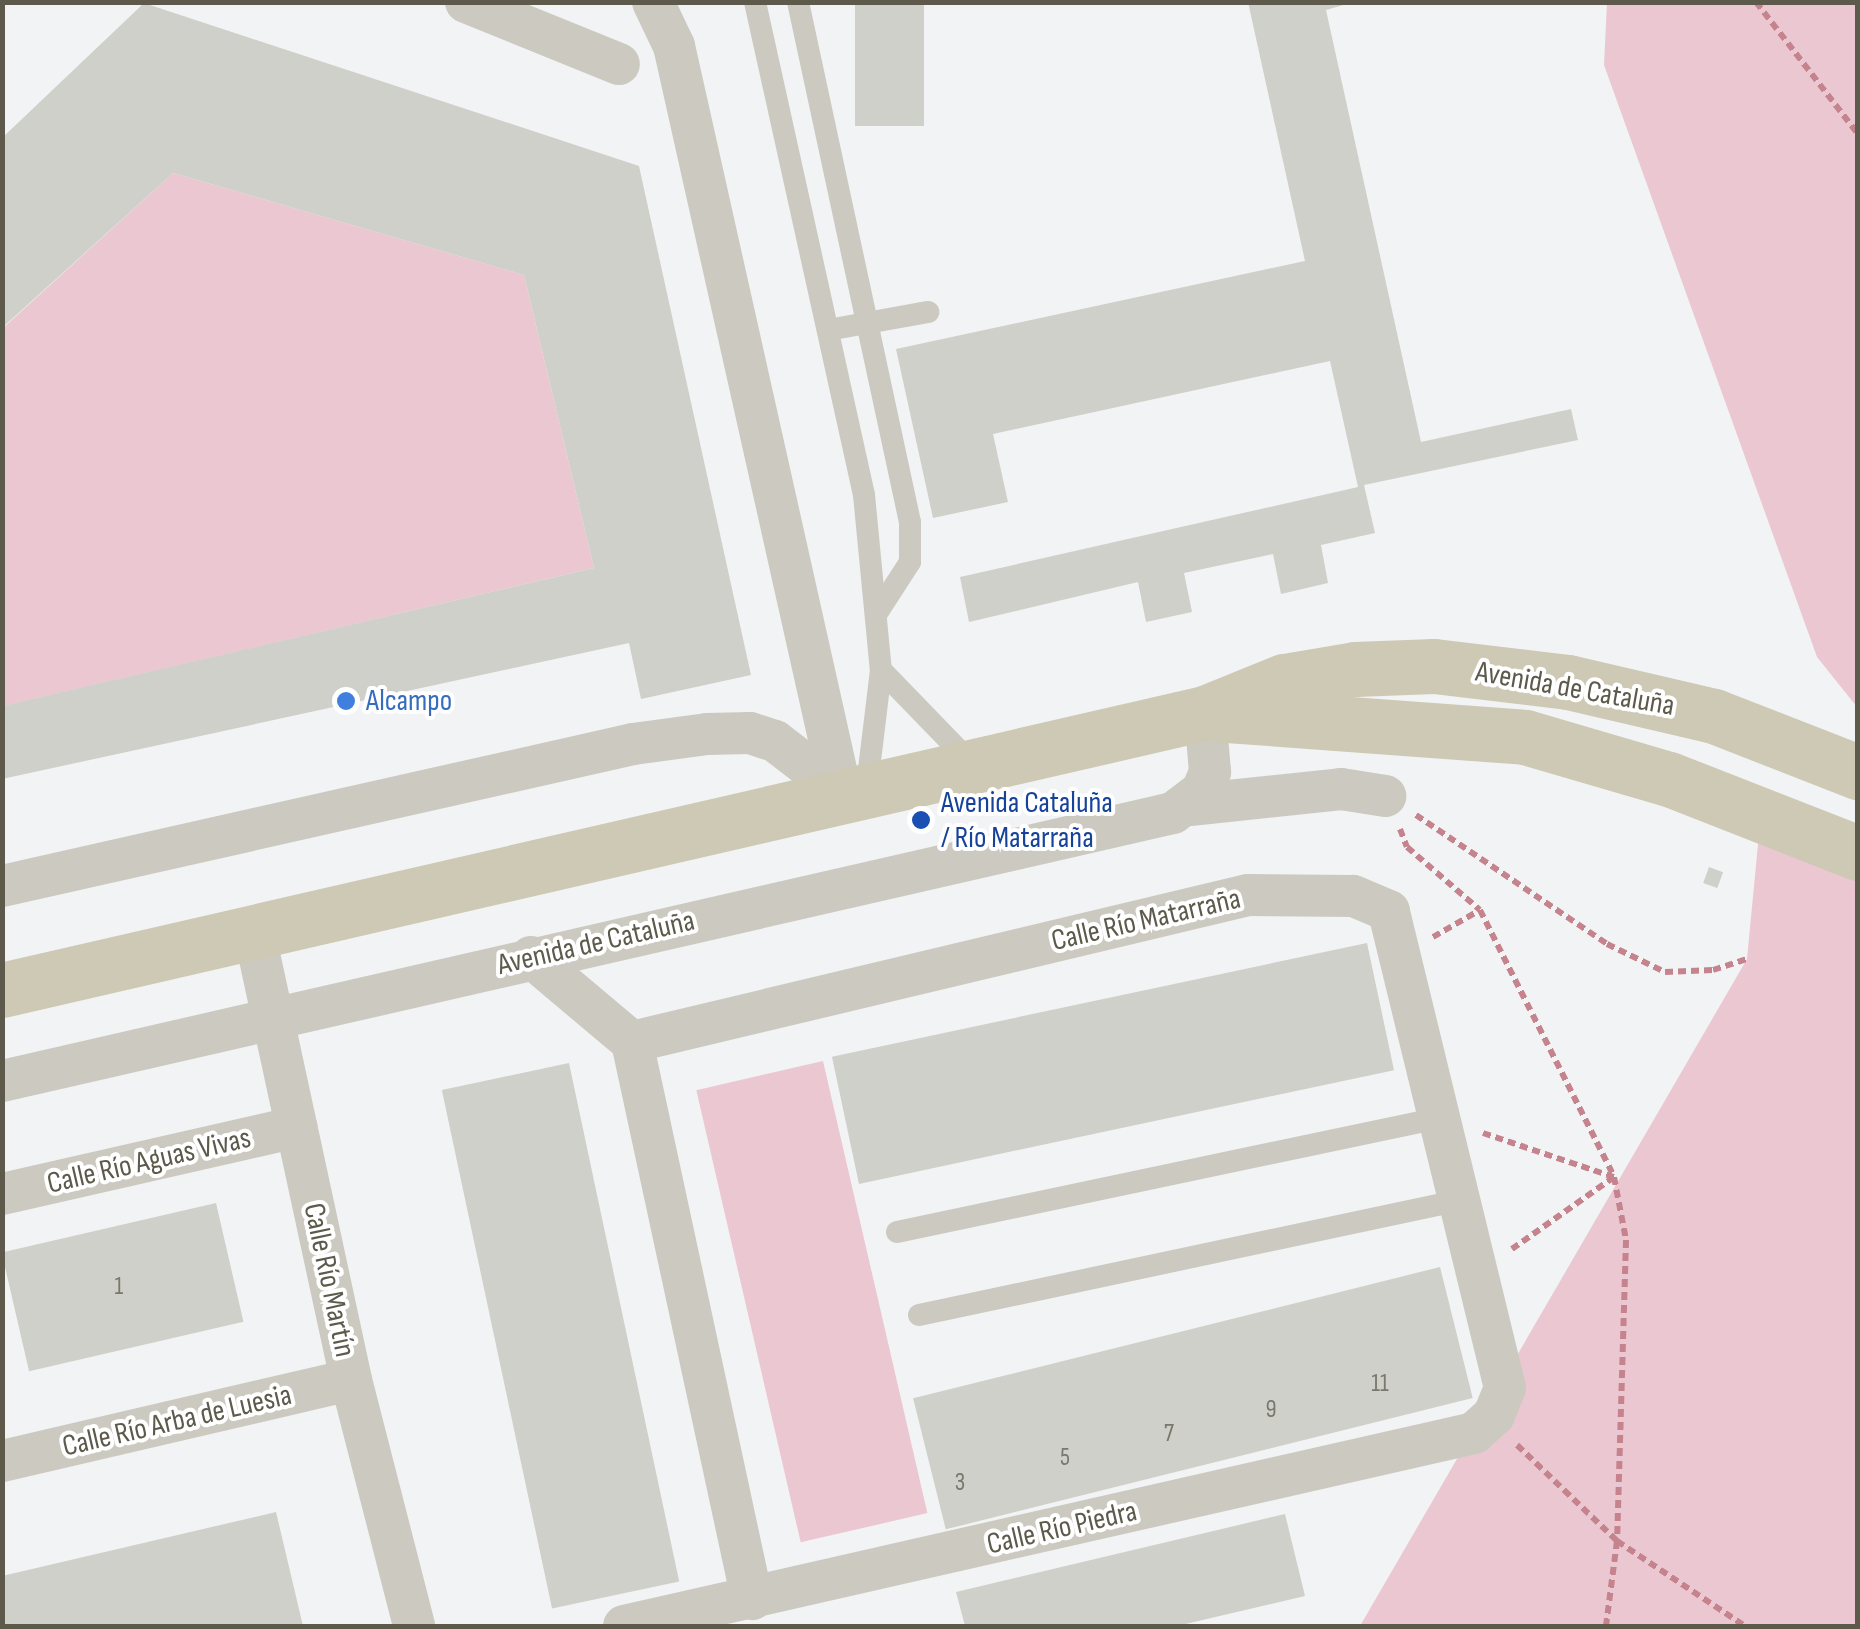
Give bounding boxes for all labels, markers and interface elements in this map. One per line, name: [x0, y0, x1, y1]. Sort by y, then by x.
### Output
street label: Avenida de Cataluña: [1473, 654, 1677, 724]
place label: Alcampo: [366, 683, 452, 719]
marker: Alcampo: [335, 690, 357, 712]
place label: Avenida Cataluña / Río Matarraña: [941, 785, 1113, 856]
marker: Avenida Cataluña / Río Matarraña: [910, 809, 932, 831]
street label: Calle Río Matarraña: [1048, 881, 1244, 959]
street label: Avenida de Cataluña: [494, 903, 698, 983]
street label: Calle Río Aguas Vivas: [44, 1120, 254, 1202]
street label: Calle Río Martín: [295, 1200, 363, 1360]
house number: 1: [115, 1272, 123, 1302]
house number: 11: [1371, 1369, 1389, 1399]
street label: Calle Río Arba de Luesia: [59, 1377, 295, 1465]
house number: 9: [1265, 1395, 1277, 1425]
house number: 7: [1164, 1419, 1174, 1449]
house number: 5: [1060, 1443, 1070, 1473]
house number: 3: [955, 1468, 965, 1498]
street label: Calle Río Piedra: [984, 1493, 1140, 1563]

